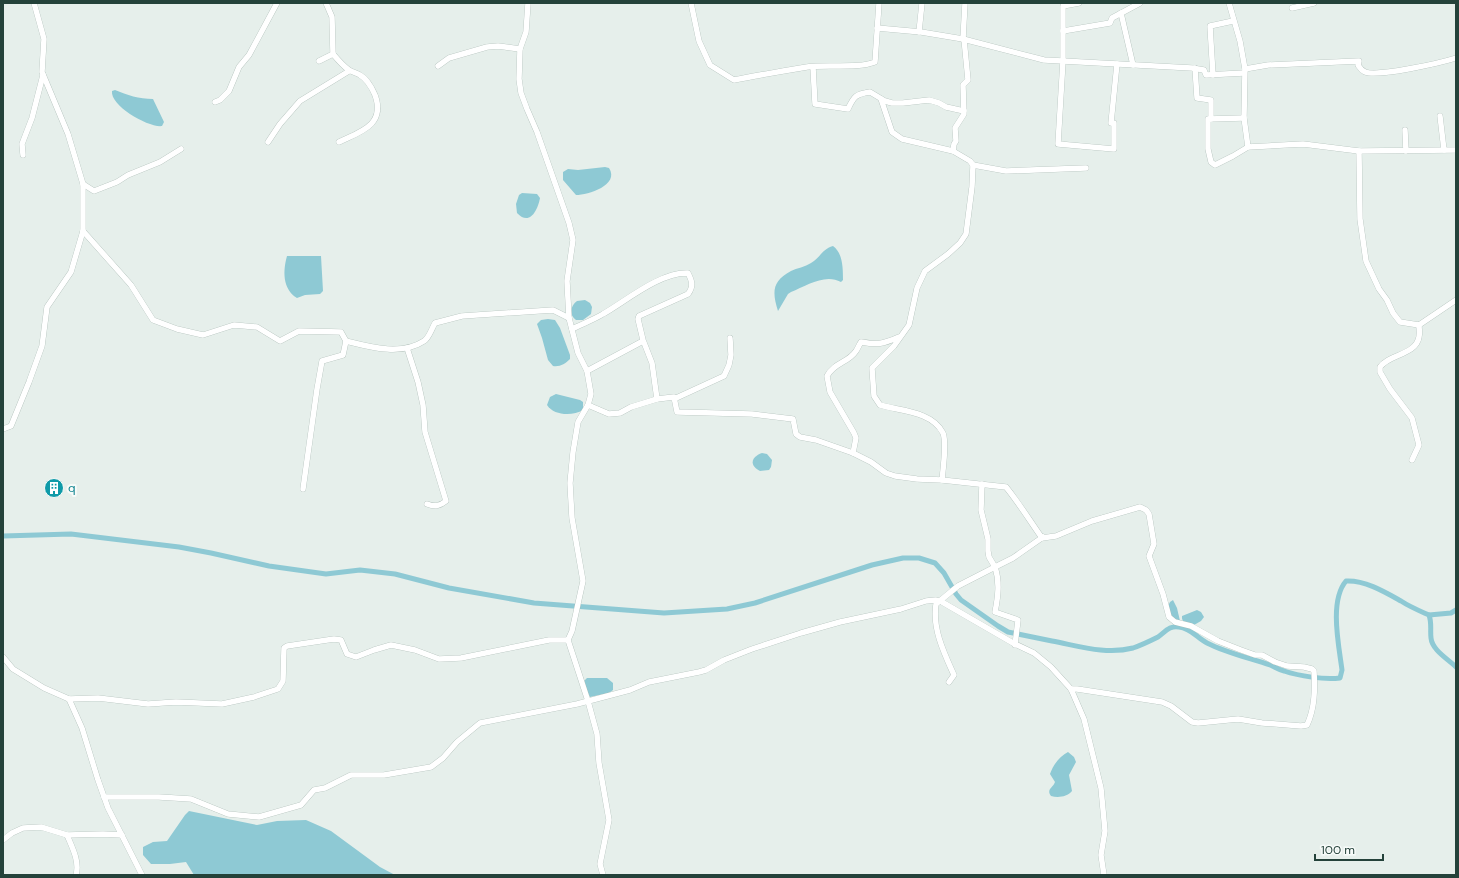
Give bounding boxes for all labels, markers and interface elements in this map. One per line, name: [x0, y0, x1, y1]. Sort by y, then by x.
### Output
building icon: q: [43, 477, 65, 499]
place label: q: [68, 480, 76, 496]
scale bar: [1315, 836, 1383, 862]
text: 100 m: [1321, 842, 1355, 858]

